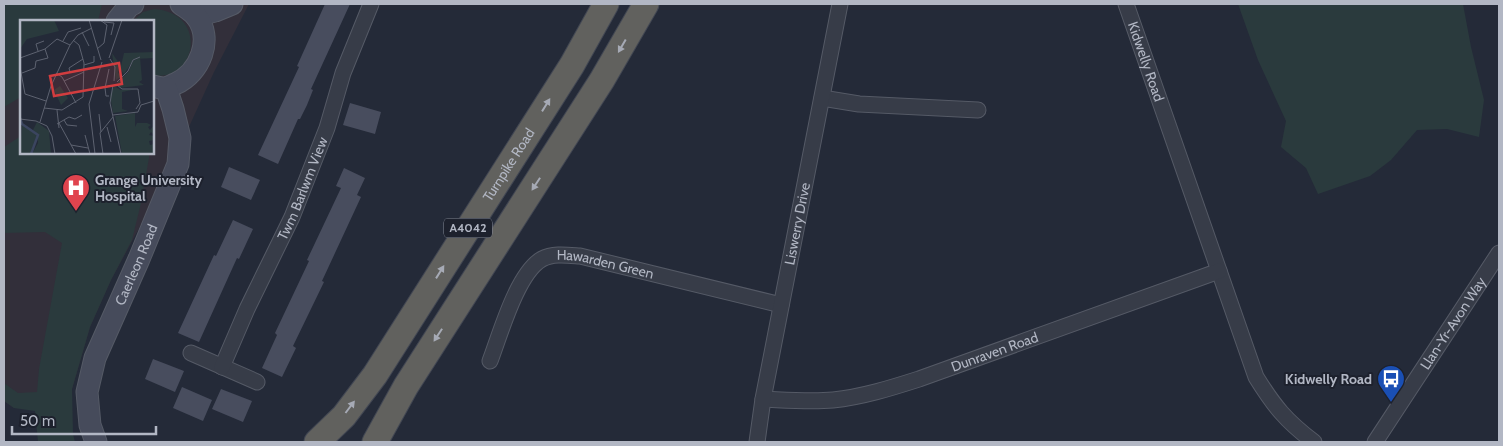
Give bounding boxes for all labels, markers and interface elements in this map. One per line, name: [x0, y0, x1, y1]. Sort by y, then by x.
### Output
street label: Kidwelly Road: [1124, 19, 1168, 104]
inset map: [20, 20, 154, 154]
one-way arrow: [617, 39, 626, 53]
one-way arrow: [542, 98, 551, 112]
street label: Turnpike Road: [479, 125, 539, 205]
street label: Twm Barlwm View: [273, 134, 332, 243]
place label: Grange University Hospital: [95, 171, 202, 205]
hospital icon: Grange University Hospital: [61, 173, 91, 212]
one-way arrow: [531, 177, 541, 191]
street label: Liswerry Drive: [780, 181, 814, 266]
road number: A4042: [444, 218, 492, 238]
street label: Caerleon Road: [111, 222, 161, 308]
street label: Hawarden Green: [557, 246, 656, 283]
one-way arrow: [436, 265, 445, 278]
street label: Llan-Yr-Avon Way: [1416, 274, 1490, 373]
street label: Dunraven Road: [948, 328, 1041, 376]
one-way arrow: [434, 329, 443, 342]
bus stop icon: Kidwelly Road: [1376, 364, 1406, 403]
place label: Kidwelly Road: [1285, 370, 1372, 388]
one-way arrow: [345, 401, 356, 414]
scale bar: [12, 404, 156, 436]
text: 50 m: [20, 412, 55, 430]

